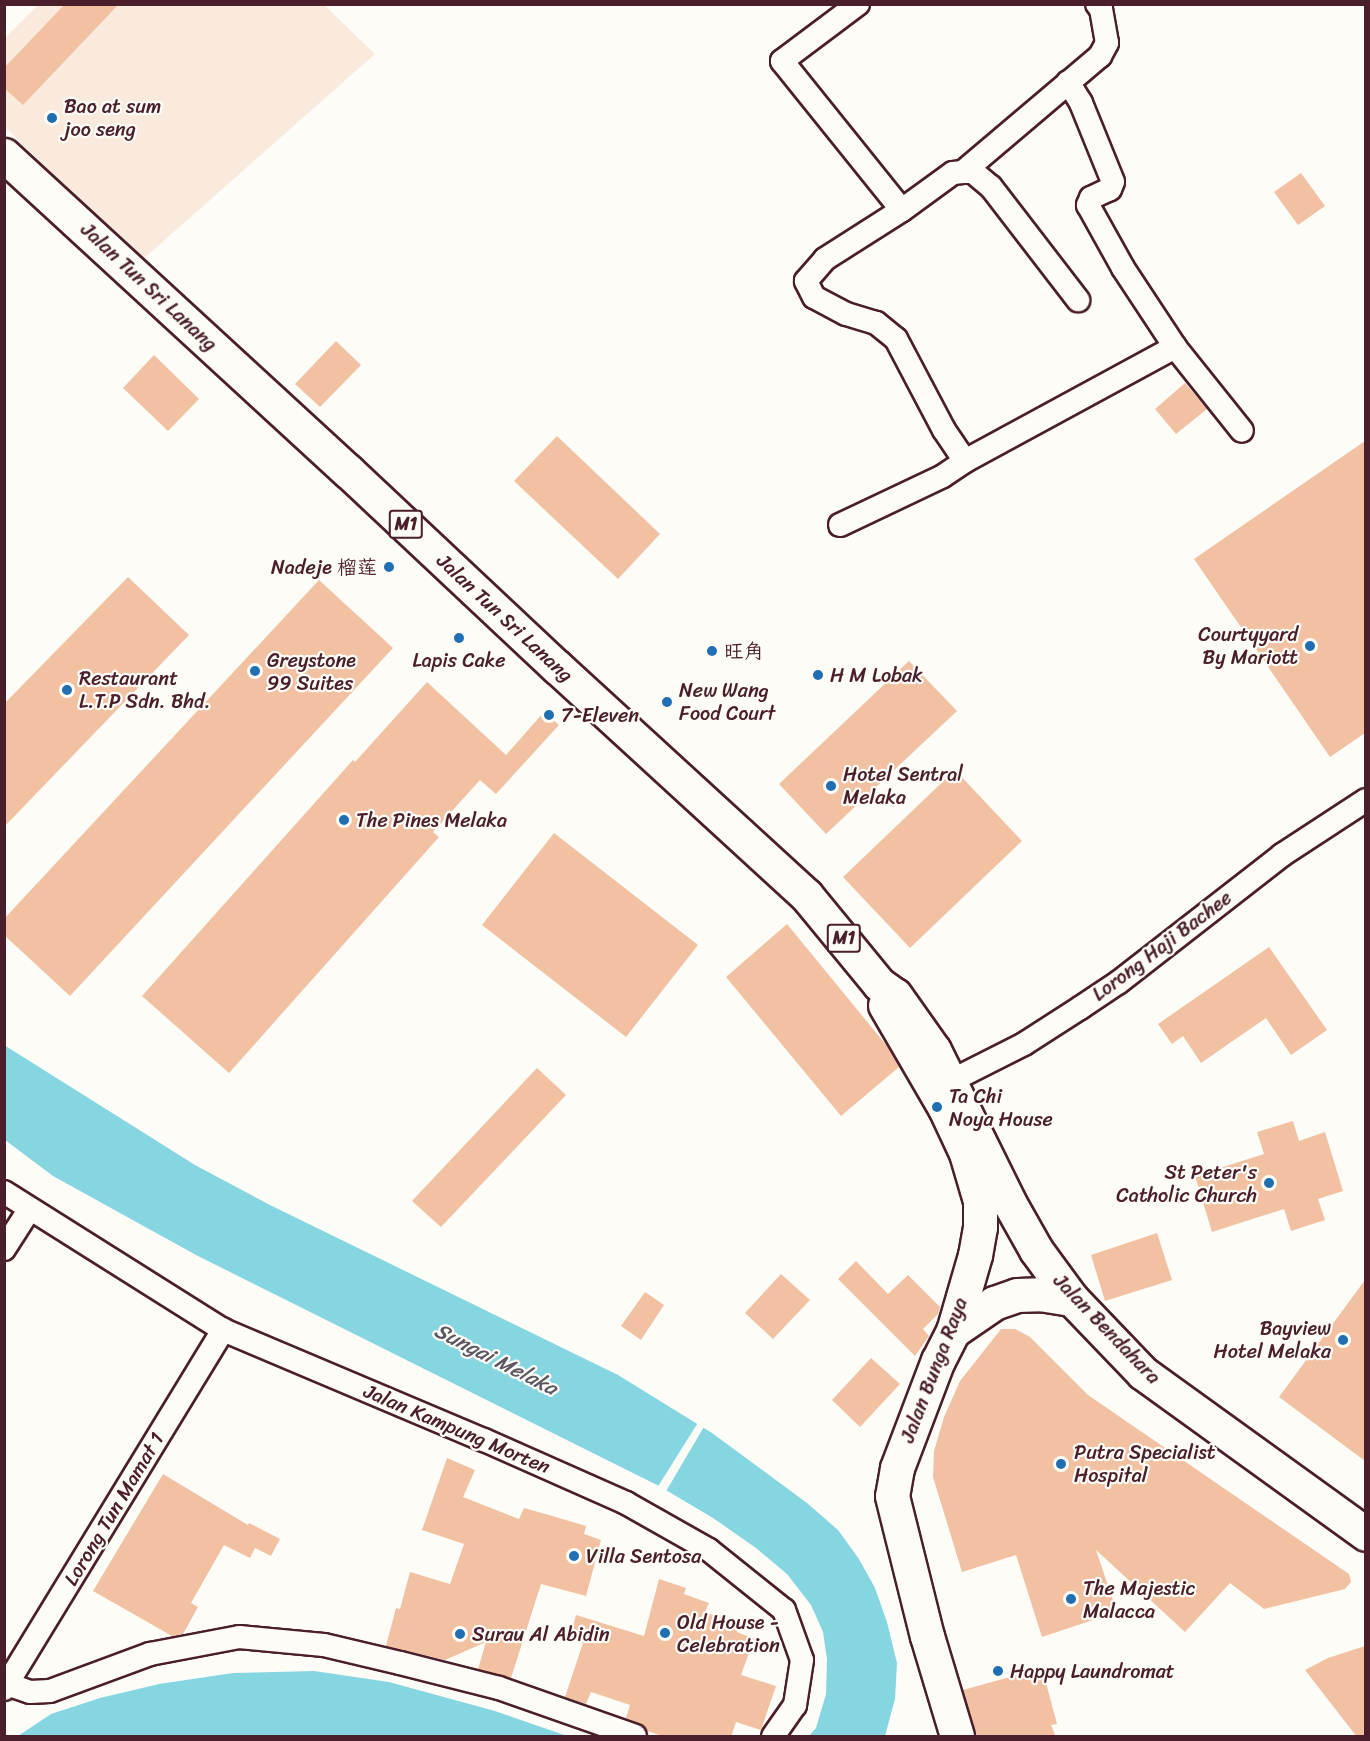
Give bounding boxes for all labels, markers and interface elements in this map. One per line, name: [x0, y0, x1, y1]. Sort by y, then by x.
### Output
place label: Bao at sum joo seng: [64, 94, 161, 141]
marker: Bao at sum joo seng: [45, 111, 59, 125]
street label: Jalan Tun Sri Lanang: [75, 217, 223, 357]
road number: M1: [388, 509, 424, 539]
street label: Jalan Tun Sri Lanang: [431, 548, 579, 688]
place label: Nadeje 榴莲: [271, 555, 377, 579]
marker: Nadeje 榴莲: [382, 560, 396, 574]
place label: Courtyyard By Mariott: [1198, 622, 1298, 669]
marker: Lapis Cake: [452, 631, 466, 645]
place label: 旺角: [724, 639, 764, 663]
marker: Courtyyard By Mariott: [1303, 639, 1317, 653]
marker: 旺角: [705, 644, 719, 658]
place label: Greystone 99 Suites: [267, 648, 356, 695]
place label: Lapis Cake: [412, 648, 506, 672]
place label: H M Lobak: [830, 663, 922, 687]
marker: Greystone 99 Suites: [248, 664, 262, 678]
place label: Restaurant L.T.P Sdn. Bhd.: [79, 666, 210, 713]
marker: H M Lobak: [811, 668, 825, 682]
place label: New Wang Food Court: [679, 678, 776, 725]
marker: Restaurant L.T.P Sdn. Bhd.: [60, 683, 74, 697]
marker: New Wang Food Court: [660, 695, 674, 709]
place label: 7-Eleven: [561, 703, 639, 727]
marker: 7-Eleven: [542, 708, 556, 722]
place label: Hotel Sentral Melaka: [843, 762, 964, 809]
marker: Hotel Sentral Melaka: [824, 779, 838, 793]
place label: The Pines Melaka: [356, 808, 509, 832]
marker: The Pines Melaka: [337, 813, 351, 827]
street label: Lorong Haji Bachee: [1088, 886, 1236, 1006]
road number: M1: [826, 923, 862, 953]
place label: Ta Chi Noya House: [949, 1084, 1053, 1131]
marker: Ta Chi Noya House: [930, 1100, 944, 1114]
place label: St Peter's Catholic Church: [1116, 1160, 1257, 1207]
marker: St Peter's Catholic Church: [1262, 1176, 1276, 1190]
street label: Jalan Bendahara: [1048, 1269, 1166, 1389]
street label: Jalan Bunga Raya: [895, 1294, 973, 1446]
place label: Bayview Hotel Melaka: [1214, 1316, 1331, 1363]
water label: Sungai Melaka: [430, 1317, 562, 1401]
marker: Bayview Hotel Melaka: [1336, 1333, 1350, 1347]
street label: Jalan Kampung Morten: [360, 1379, 554, 1479]
street label: Lorong Tun Mamat 1: [59, 1428, 169, 1590]
place label: Putra Specialist Hospital: [1074, 1440, 1217, 1487]
marker: Putra Specialist Hospital: [1052, 1455, 1070, 1473]
place label: Villa Sentosa: [586, 1544, 701, 1568]
marker: Villa Sentosa: [567, 1549, 581, 1563]
place label: The Majestic Malacca: [1083, 1576, 1196, 1623]
marker: The Majestic Malacca: [1064, 1592, 1078, 1606]
place label: Old House - Celebration: [677, 1610, 780, 1657]
place label: Surau Al Abidin: [472, 1622, 610, 1646]
marker: Old House - Celebration: [658, 1626, 672, 1640]
marker: Surau Al Abidin: [453, 1627, 467, 1641]
place label: Happy Laundromat: [1010, 1659, 1174, 1683]
marker: Happy Laundromat: [991, 1664, 1005, 1678]

